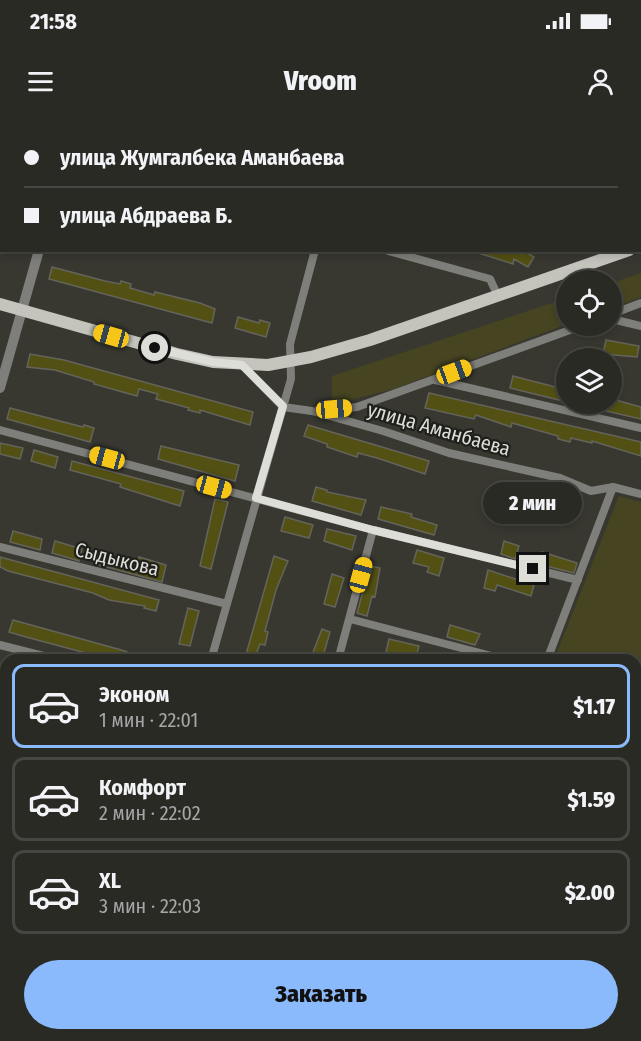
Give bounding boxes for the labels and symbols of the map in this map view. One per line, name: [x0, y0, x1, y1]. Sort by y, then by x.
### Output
car: [91, 322, 131, 350]
route start: [141, 334, 168, 361]
car: [434, 357, 474, 387]
street label: улица Аманбаева: [365, 397, 513, 461]
car: [315, 398, 353, 420]
car: [87, 445, 127, 471]
car: [194, 474, 234, 500]
callout: 2 мин: [484, 482, 582, 524]
street label: Сыдыкова: [72, 537, 162, 581]
car: [348, 555, 374, 595]
route end: [519, 555, 546, 582]

